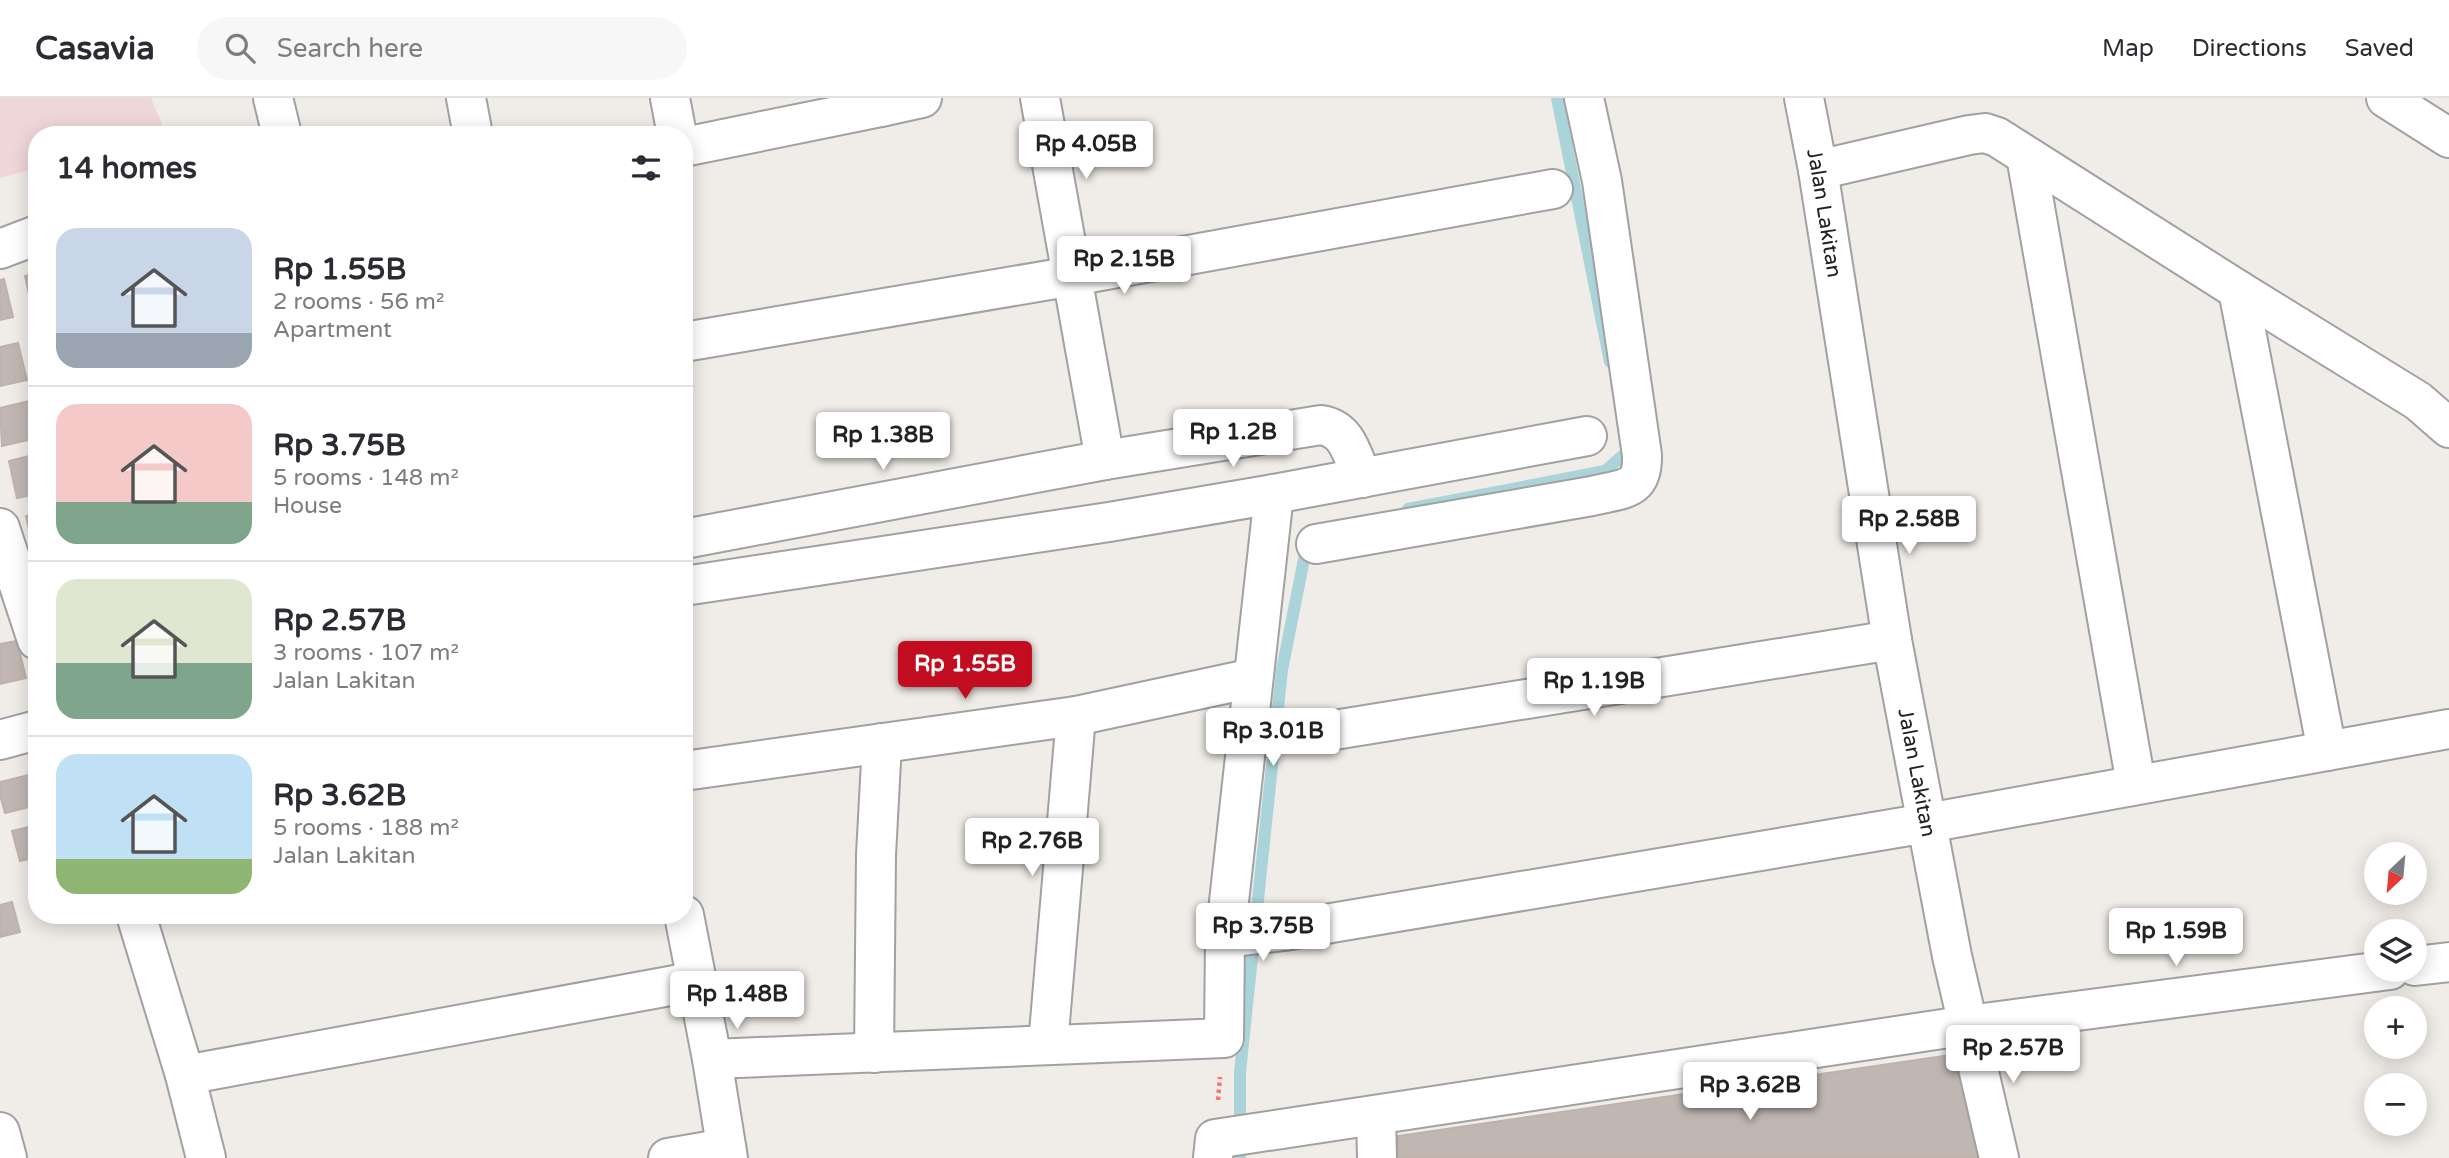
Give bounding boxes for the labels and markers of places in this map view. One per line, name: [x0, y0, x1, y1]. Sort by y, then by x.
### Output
pin: Rp 4.05B: [1014, 122, 1158, 181]
pin: Rp 2.15B: [1052, 236, 1196, 296]
pin: Rp 1.2B: [1168, 410, 1298, 469]
pin: Rp 1.38B: [811, 412, 955, 472]
pin: Rp 2.58B: [1837, 496, 1981, 556]
pin: Rp 1.55B: [893, 642, 1037, 701]
pin: Rp 1.19B: [1522, 658, 1666, 718]
pin: Rp 3.01B: [1201, 708, 1345, 768]
pin: Rp 2.76B: [960, 818, 1104, 878]
pin: Rp 3.75B: [1191, 904, 1335, 963]
pin: Rp 1.59B: [2104, 908, 2248, 968]
pin: Rp 1.48B: [665, 972, 809, 1031]
pin: Rp 2.57B: [1941, 1026, 2085, 1085]
pin: Rp 3.62B: [1678, 1062, 1822, 1122]

